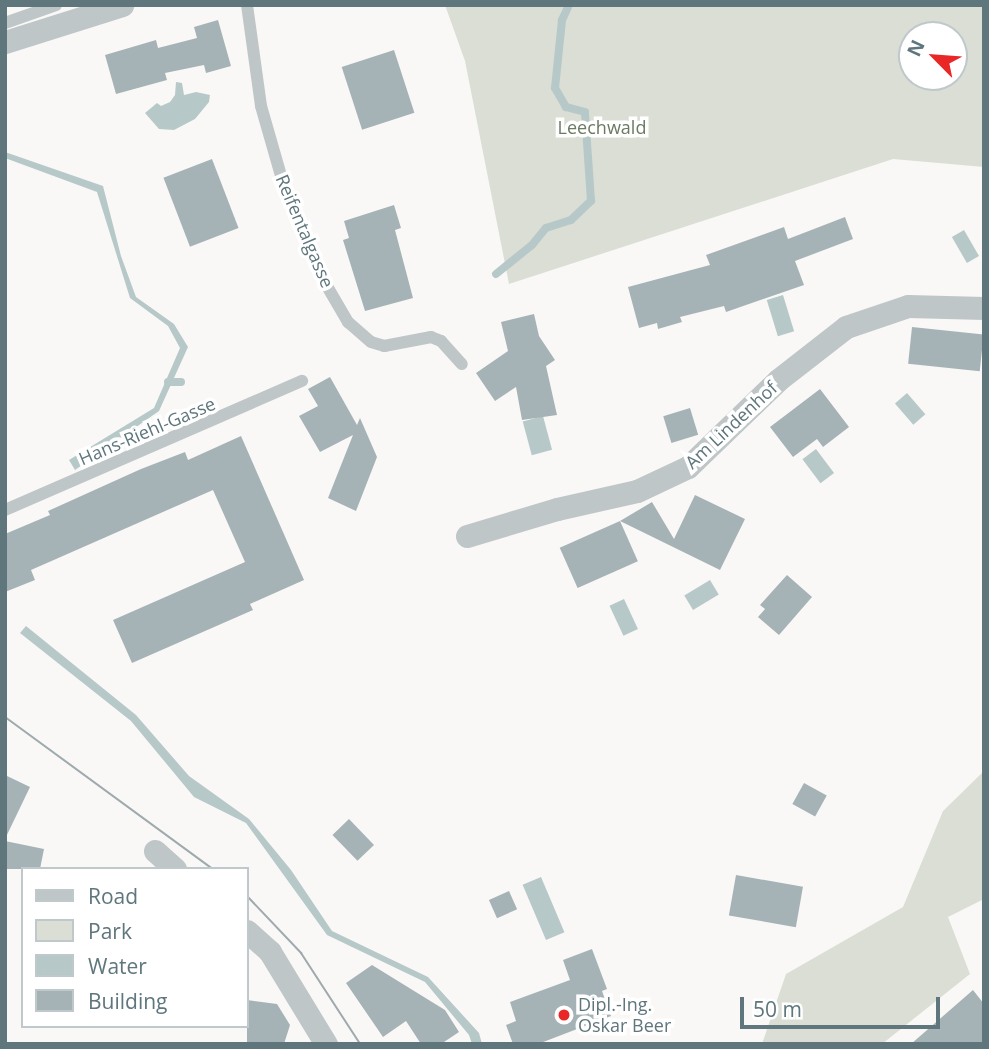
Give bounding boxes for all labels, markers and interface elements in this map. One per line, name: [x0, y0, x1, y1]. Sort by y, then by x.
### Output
north arrow: [898, 21, 968, 91]
text: N: [901, 35, 931, 60]
park label: Leechwald: [558, 116, 646, 138]
street label: Reifentalgasse: [271, 171, 339, 291]
street label: Am Lindenhof: [681, 377, 781, 473]
street label: Hans-Riehl-Gasse: [76, 393, 218, 469]
legend: [21, 867, 248, 1028]
text: Road: [88, 882, 138, 910]
text: Park: [88, 917, 132, 945]
text: Water: [88, 952, 147, 980]
scale bar: [744, 982, 944, 1026]
text: Building: [88, 987, 167, 1015]
place label: Dipl.-Ing. Oskar Beer: [578, 994, 671, 1036]
text: 50 m: [753, 995, 802, 1023]
marker: Dipl.-Ing. Oskar Beer: [556, 1007, 572, 1023]

